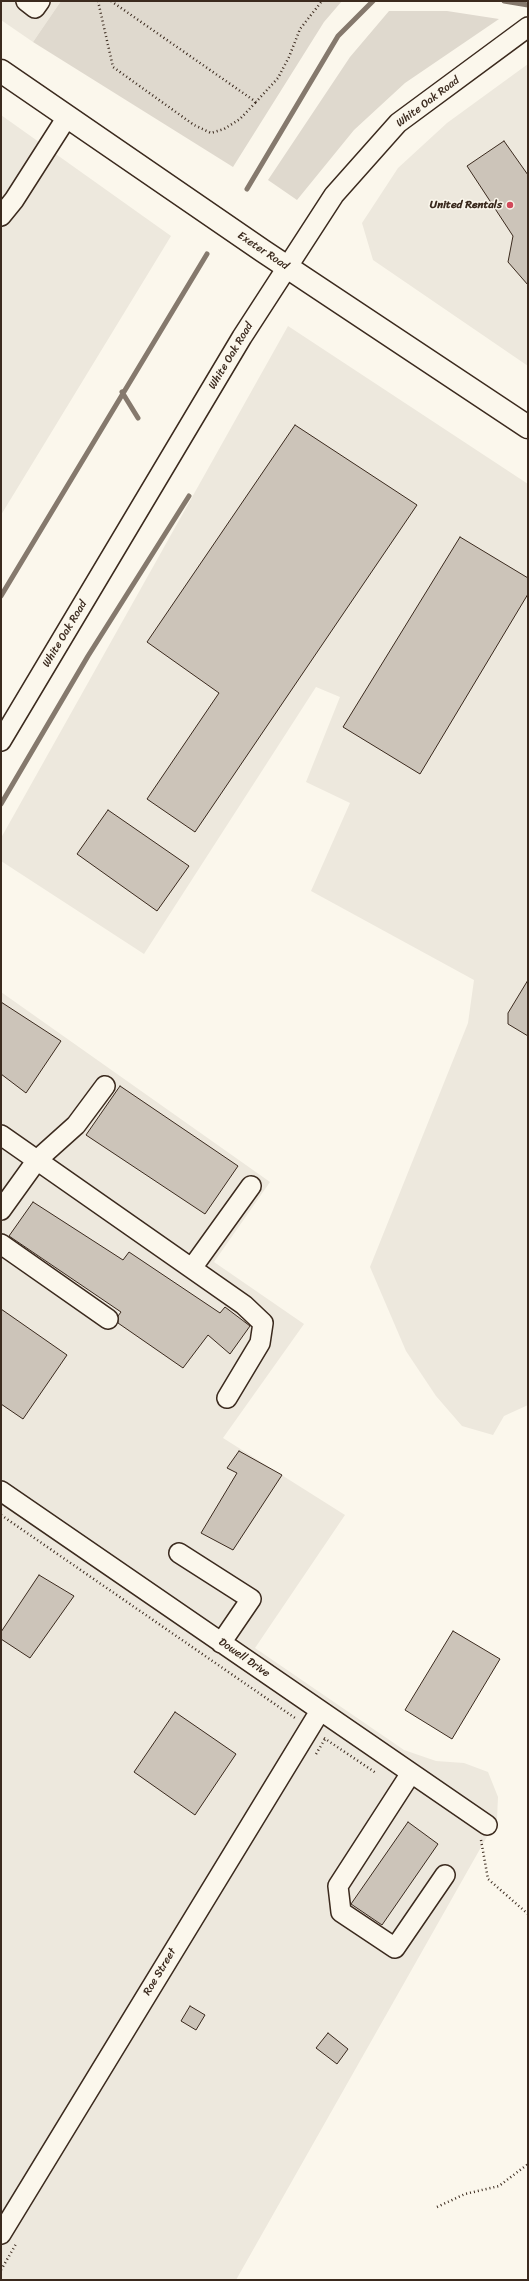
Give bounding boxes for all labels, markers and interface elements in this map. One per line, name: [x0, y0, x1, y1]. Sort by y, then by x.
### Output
street label: White Oak Road: [394, 74, 462, 130]
place label: United Rentals: [430, 198, 502, 212]
marker: United Rentals: [505, 200, 515, 210]
street label: Exeter Road: [235, 229, 291, 273]
street label: White Oak Road: [206, 320, 256, 392]
street label: White Oak Road: [40, 598, 90, 670]
street label: Dowell Drive: [216, 1636, 272, 1680]
street label: Roe Street: [141, 1946, 179, 1998]

